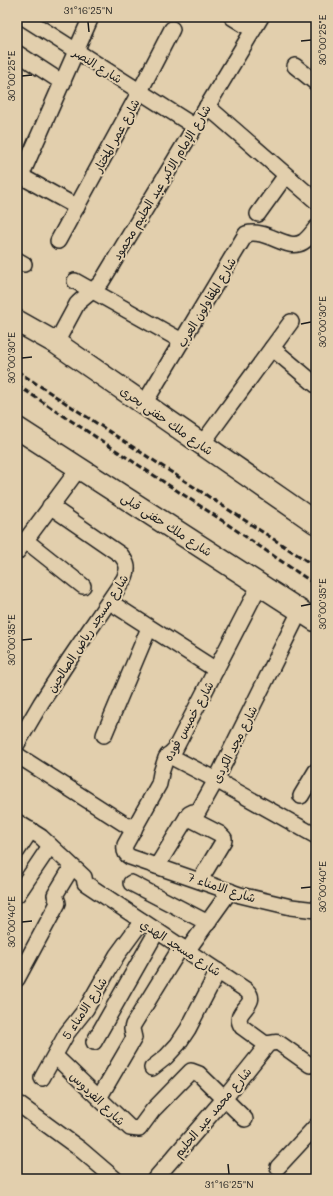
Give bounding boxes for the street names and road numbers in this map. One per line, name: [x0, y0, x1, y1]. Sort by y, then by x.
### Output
street label: شارع النصر: [69, 43, 125, 88]
street label: شارع عمر المختار: [89, 96, 144, 176]
street label: شارع الإمام الاكبر عبد الحليم محمود: [108, 101, 216, 264]
street label: شارع المقاولون العرب: [173, 254, 241, 351]
street label: شارع ملك حفنى بحرى: [116, 382, 217, 460]
street label: شارع ملك حفنى قبلى: [117, 489, 215, 561]
street label: شارع مسجد رياض الصالحين: [43, 571, 133, 696]
street label: شارع خميس فوده: [159, 678, 218, 765]
street label: شارع مجد الكردى: [208, 702, 262, 786]
street label: شارع الامناء 7: [185, 868, 258, 907]
street label: شارع مسجد الهدي: [137, 915, 224, 981]
street label: شارع الامناء 5: [58, 974, 112, 1043]
street label: شارع محمد عبد الحليم: [169, 1063, 256, 1162]
street label: شارع الفردوس: [66, 1068, 129, 1130]

